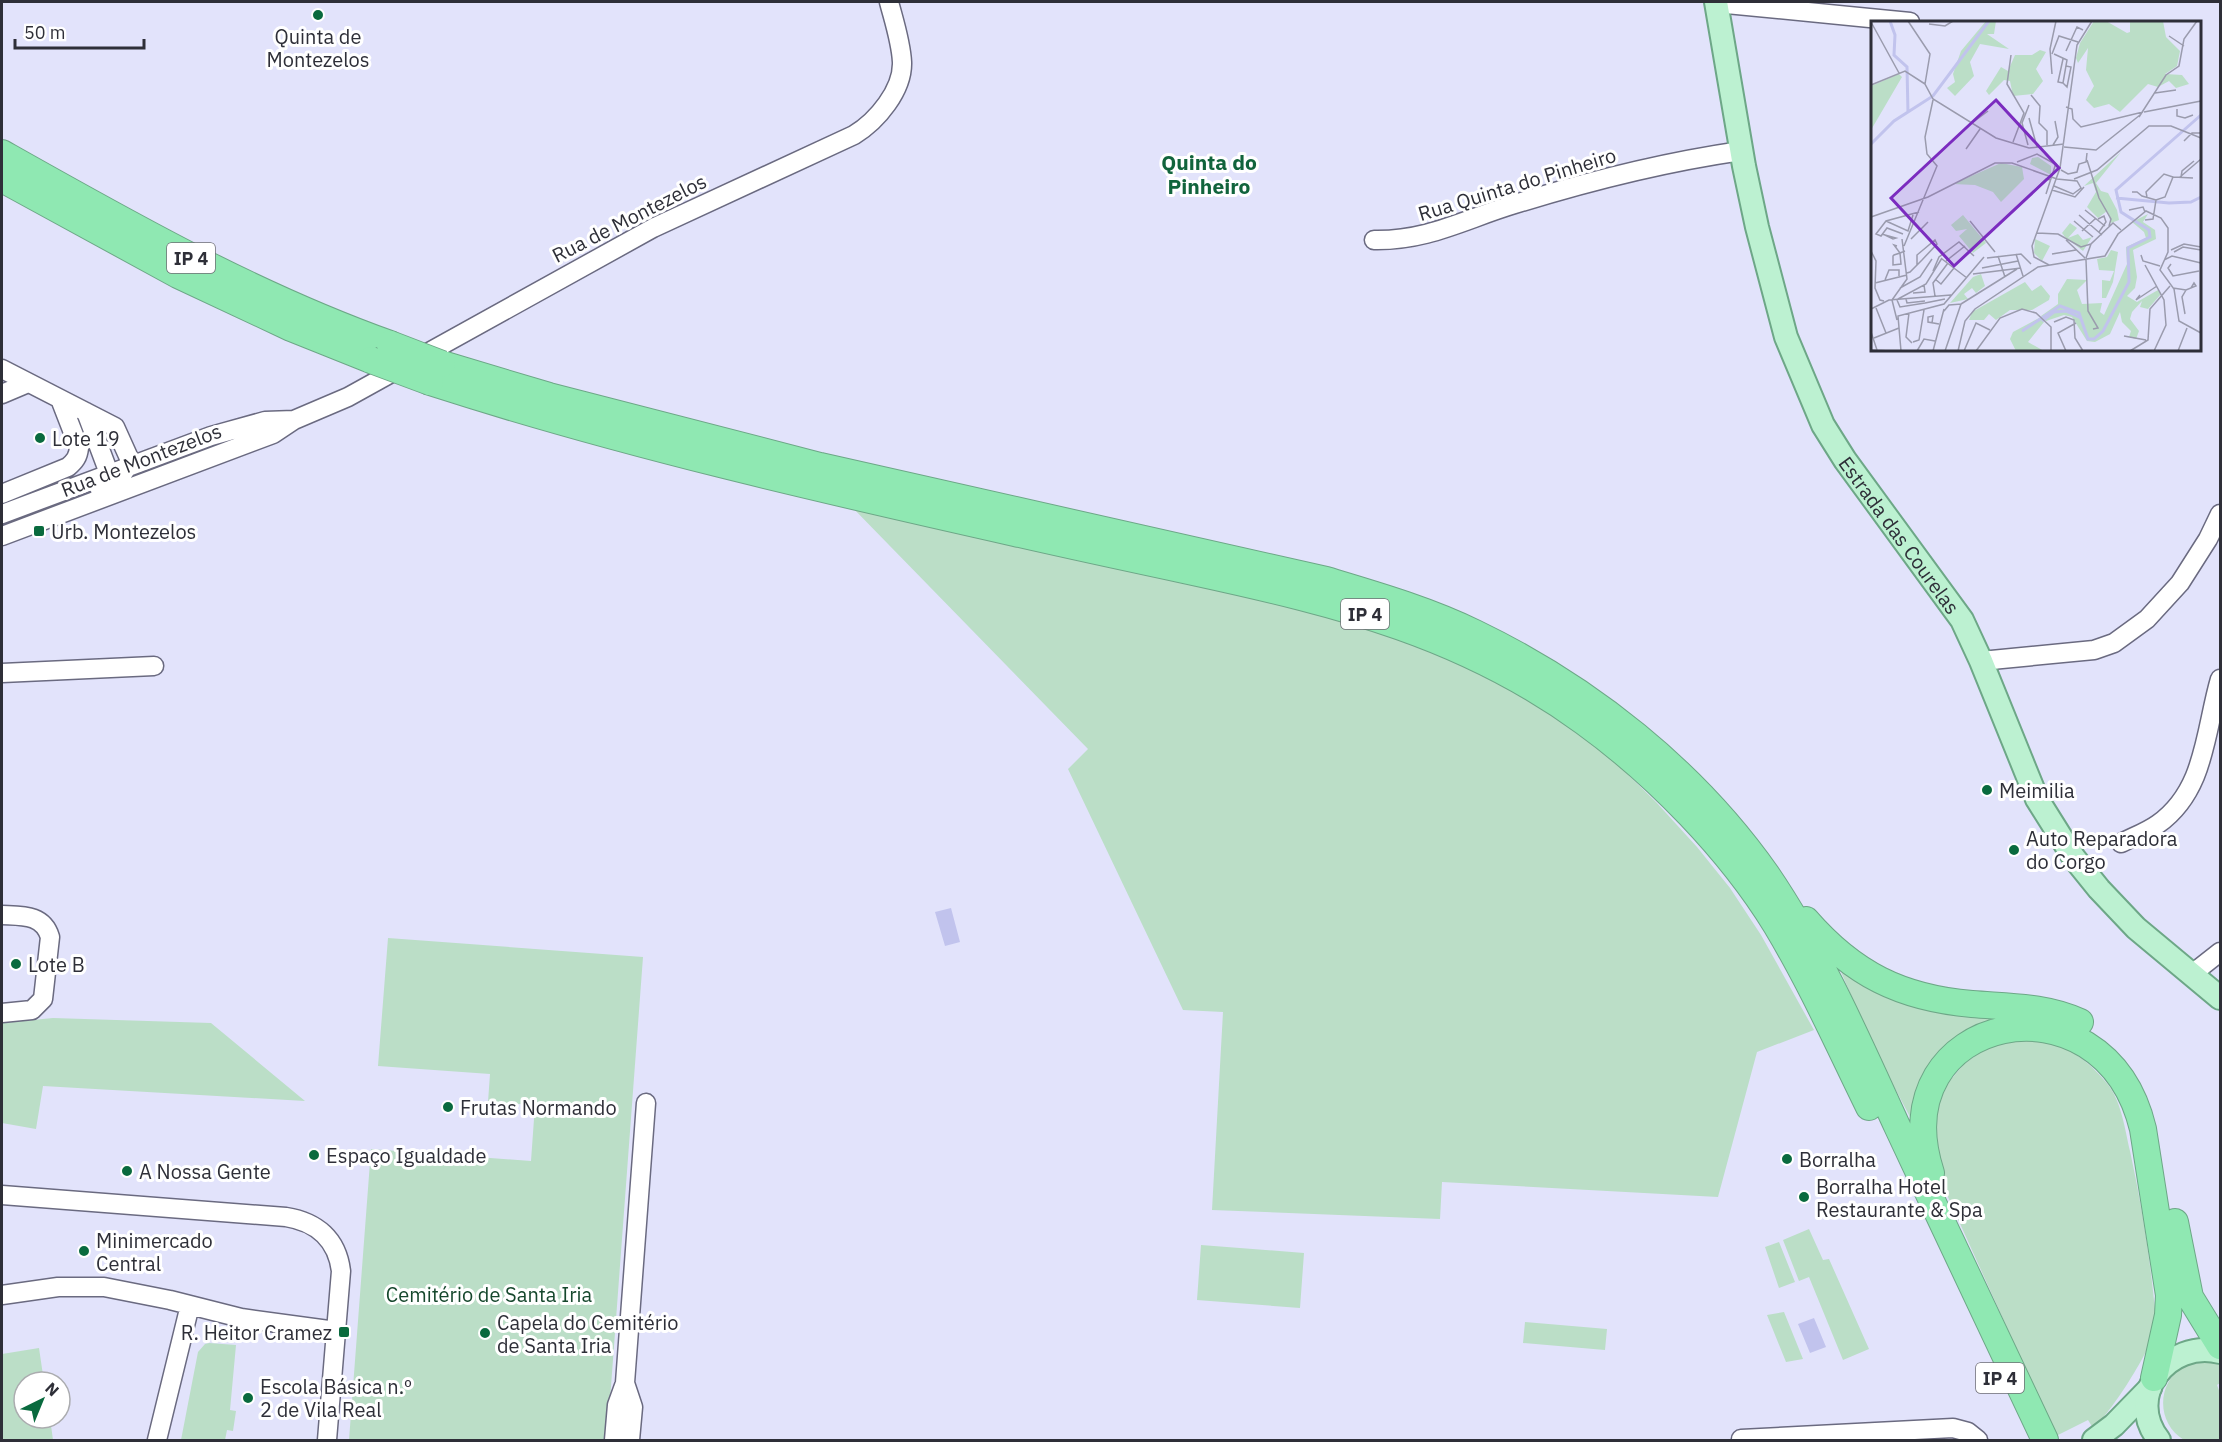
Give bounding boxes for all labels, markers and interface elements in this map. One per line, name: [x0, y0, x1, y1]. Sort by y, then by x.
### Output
marker: Quinta de Montezelos: [311, 8, 325, 22]
scale bar: [15, 12, 144, 50]
text: 50 m: [24, 21, 66, 44]
inset map: [1871, 21, 2201, 351]
place label: Quinta de Montezelos: [266, 23, 370, 73]
street label: Rua Quinta do Pinheiro: [1415, 141, 1619, 227]
district label: Quinta do Pinheiro: [1161, 148, 1257, 200]
street label: Rua de Montezelos: [547, 167, 711, 269]
road number: IP 4: [167, 243, 215, 273]
street label: Rua de Montezelos: [57, 417, 225, 503]
place label: Lote 19: [52, 425, 120, 452]
marker: Lote 19: [33, 431, 47, 445]
street label: Estrada das Courelas: [1833, 450, 1966, 619]
place label: Urb. Montezelos: [51, 518, 196, 545]
marker: Urb. Montezelos: [32, 524, 46, 538]
road number: IP 4: [1341, 599, 1389, 629]
place label: Meimilia: [1999, 777, 2075, 804]
marker: Meimilia: [1980, 783, 1994, 797]
place label: Auto Reparadora do Corgo: [2026, 825, 2178, 875]
marker: Auto Reparadora do Corgo: [2007, 843, 2021, 857]
place label: Lote B: [28, 951, 85, 978]
marker: Lote B: [9, 957, 23, 971]
place label: Frutas Normando: [460, 1094, 617, 1121]
marker: Frutas Normando: [441, 1100, 455, 1114]
place label: Espaço Igualdade: [326, 1142, 486, 1169]
place label: Borralha: [1799, 1146, 1876, 1173]
marker: Espaço Igualdade: [307, 1148, 321, 1162]
marker: Borralha: [1780, 1152, 1794, 1166]
place label: A Nossa Gente: [139, 1158, 271, 1185]
marker: A Nossa Gente: [120, 1164, 134, 1178]
place label: Borralha Hotel Restaurante & Spa: [1816, 1173, 1983, 1223]
marker: Borralha Hotel Restaurante & Spa: [1797, 1190, 1811, 1204]
place label: Minimercado Central: [96, 1227, 213, 1277]
marker: Minimercado Central: [77, 1244, 91, 1258]
park label: Cemitério de Santa Iria: [386, 1281, 593, 1308]
place label: Capela do Cemitério de Santa Iria: [497, 1309, 678, 1359]
place label: R. Heitor Cramez: [181, 1319, 332, 1346]
marker: R. Heitor Cramez: [337, 1325, 351, 1339]
marker: Capela do Cemitério de Santa Iria: [478, 1326, 492, 1340]
road number: IP 4: [1976, 1363, 2024, 1393]
north arrow: [12, 1370, 72, 1430]
place label: Escola Básica n.º 2 de Vila Real: [260, 1373, 412, 1423]
text: N: [41, 1378, 63, 1400]
marker: Escola Básica n.º 2 de Vila Real: [241, 1391, 255, 1405]

